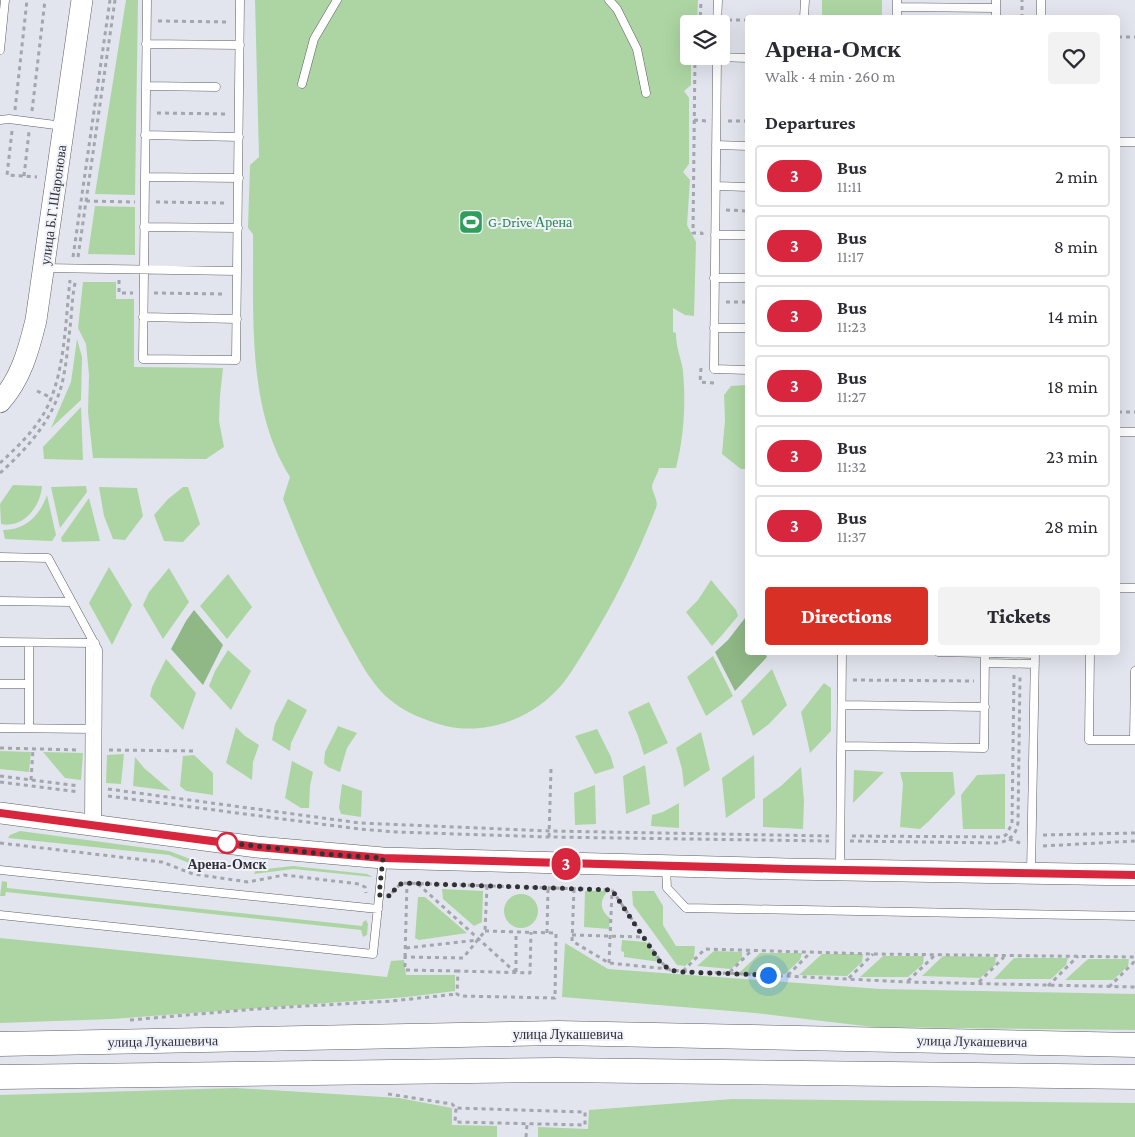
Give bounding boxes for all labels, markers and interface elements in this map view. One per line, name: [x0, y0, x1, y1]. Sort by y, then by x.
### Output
map controls: [680, 15, 730, 65]
button: layers: [680, 15, 730, 65]
button: heart: [1048, 32, 1100, 84]
text: Арена-Омск: [765, 35, 901, 62]
text: Walk · 4 min · 260 m: [765, 68, 895, 85]
text: Departures: [765, 112, 856, 133]
street label: улица Б.Г.Шаронова: [37, 143, 69, 266]
text: Bus: [837, 157, 867, 178]
text: 3: [790, 166, 799, 186]
text: 2 min: [1055, 166, 1098, 187]
text: 11:11: [837, 178, 862, 195]
sports icon: G-Drive Арена: [458, 209, 484, 235]
place label: G-Drive Арена: [488, 214, 573, 230]
text: Bus: [837, 227, 867, 248]
text: 3: [790, 236, 799, 256]
text: 8 min: [1054, 236, 1098, 257]
text: 11:17: [837, 248, 864, 265]
text: Bus: [837, 297, 867, 318]
text: 3: [790, 306, 799, 326]
text: 14 min: [1048, 306, 1098, 327]
text: 11:23: [837, 318, 867, 335]
text: Bus: [837, 367, 867, 388]
text: 3: [790, 376, 799, 396]
text: 18 min: [1047, 376, 1098, 397]
text: 11:27: [837, 388, 866, 405]
text: Bus: [837, 437, 867, 458]
text: 3: [790, 446, 799, 466]
text: 23 min: [1046, 446, 1098, 467]
text: 11:32: [837, 458, 866, 475]
text: Bus: [837, 507, 867, 528]
text: 3: [790, 516, 799, 536]
text: 28 min: [1045, 516, 1098, 537]
text: 11:37: [837, 528, 866, 545]
button: Directions: [765, 587, 928, 645]
button: Tickets: [938, 587, 1100, 645]
marker: Арена-Омск: [216, 832, 238, 854]
line badge: 3: [550, 848, 582, 880]
text: 3: [562, 854, 570, 874]
place label: Арена-Омск: [187, 856, 268, 872]
your location: [756, 963, 781, 988]
street label: улица Лукашевича: [513, 1026, 624, 1042]
street label: улица Лукашевича: [108, 1032, 219, 1050]
street label: улица Лукашевича: [917, 1032, 1028, 1050]

